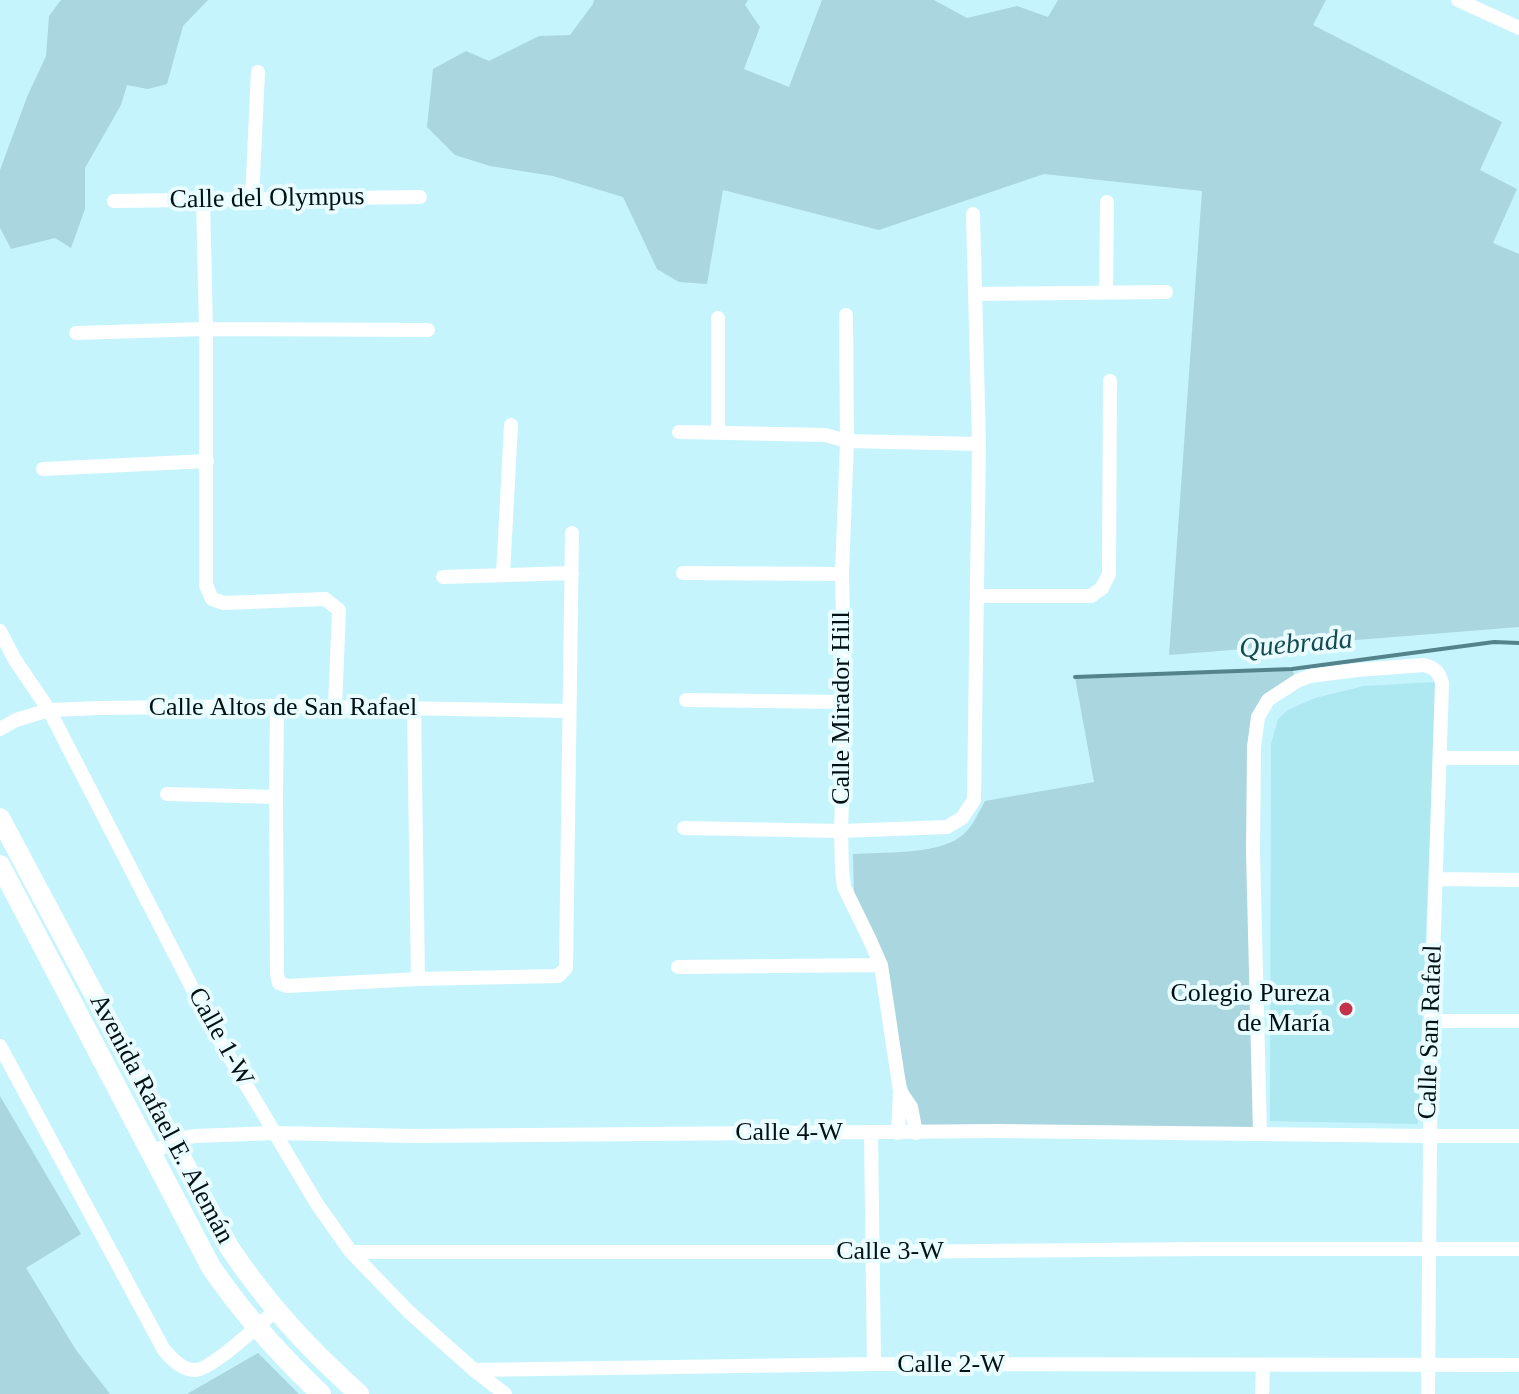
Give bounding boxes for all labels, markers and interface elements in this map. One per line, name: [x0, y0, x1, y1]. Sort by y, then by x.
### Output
street label: Calle del Olympus: [169, 182, 365, 216]
street label: Calle Mirador Hill: [826, 611, 858, 805]
water label: Quebrada: [1238, 623, 1354, 667]
street label: Calle Altos de San Rafael: [149, 692, 417, 724]
street label: Calle San Rafael: [1412, 944, 1450, 1120]
place label: Colegio Pureza de María: [1170, 978, 1330, 1040]
street label: Calle 1-W: [180, 982, 260, 1092]
street label: Avenida Rafael E. Alemán: [82, 989, 240, 1249]
marker: Colegio Pureza de María: [1337, 1000, 1355, 1018]
street label: Calle 4-W: [735, 1117, 843, 1149]
street label: Calle 3-W: [836, 1236, 944, 1268]
street label: Calle 2-W: [897, 1349, 1005, 1381]

